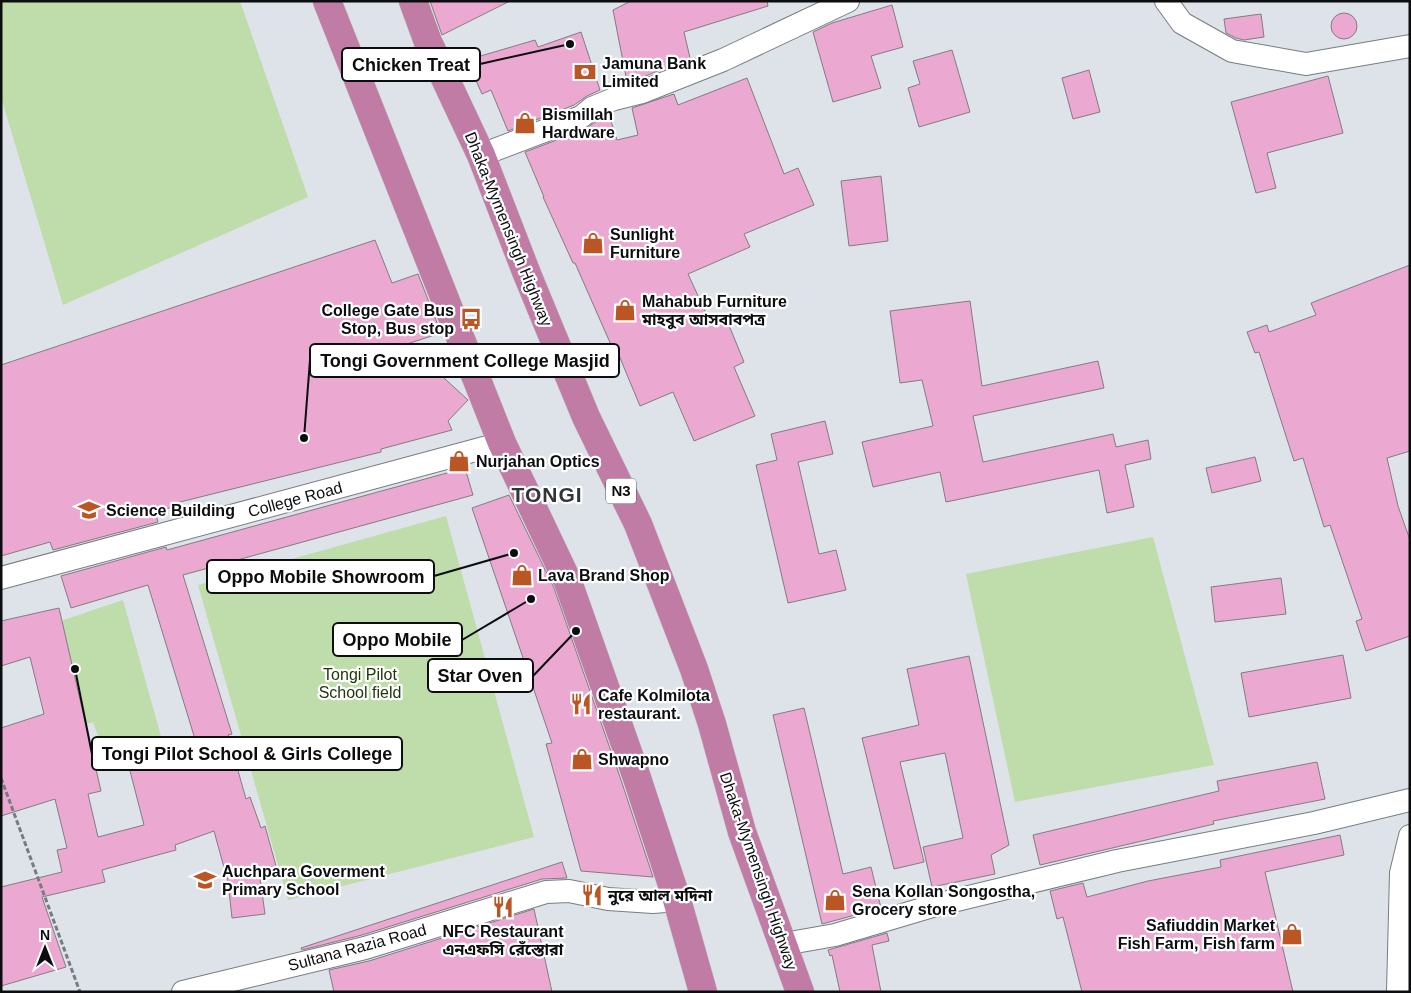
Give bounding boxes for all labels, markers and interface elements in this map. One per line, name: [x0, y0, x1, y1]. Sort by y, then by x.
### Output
callout: Chicken Treat: [342, 48, 480, 81]
text: Chicken Treat: [352, 55, 470, 75]
place label: Jamuna Bank Limited: [602, 55, 706, 90]
bank icon: Jamuna Bank Limited: [572, 59, 598, 85]
place label: Bismillah Hardware: [542, 106, 615, 141]
shop icon: Bismillah Hardware: [512, 110, 538, 136]
street label: Dhaka-Mymensingh Highway: [462, 130, 555, 329]
place label: Sunlight Furniture: [610, 226, 680, 261]
shop icon: Sunlight Furniture: [580, 230, 606, 256]
place label: Mahabub Furniture মাহবুব আসবাবপত্র: [641, 293, 787, 330]
shop icon: Mahabub Furniture মাহবুব আসবাবপত্র: [612, 297, 638, 323]
place label: College Gate Bus Stop, Bus stop: [322, 302, 454, 337]
bus stop icon: College Gate Bus Stop, Bus stop: [458, 306, 484, 332]
callout: Tongi Government College Masjid: [310, 344, 619, 377]
text: Tongi Government College Masjid: [320, 351, 610, 371]
shop icon: Nurjahan Optics: [446, 448, 472, 474]
place label: Nurjahan Optics: [476, 453, 600, 470]
road number: N3: [606, 478, 636, 504]
street label: College Road: [246, 479, 344, 520]
district label: TONGI: [511, 483, 583, 506]
school or university icon: Science Building: [76, 497, 102, 523]
place label: Science Building: [106, 502, 235, 519]
callout: Oppo Mobile Showroom: [207, 560, 434, 593]
shop icon: Lava Brand Shop: [509, 562, 535, 588]
text: Oppo Mobile Showroom: [218, 567, 424, 587]
place label: Lava Brand Shop: [538, 567, 670, 584]
callout: Oppo Mobile: [333, 623, 462, 656]
text: Oppo Mobile: [343, 630, 451, 650]
callout: Star Oven: [428, 659, 533, 692]
park label: Tongi Pilot School field: [319, 666, 401, 701]
text: Star Oven: [437, 666, 523, 686]
place label: Cafe Kolmilota restaurant.: [598, 687, 710, 722]
restaurant icon: Cafe Kolmilota restaurant.: [568, 691, 594, 717]
callout: Tongi Pilot School & Girls College: [92, 737, 402, 770]
text: Tongi Pilot School & Girls College: [102, 744, 392, 764]
shop icon: Shwapno: [569, 746, 595, 772]
place label: Shwapno: [598, 751, 669, 768]
street label: Dhaka-Mymensingh Highway: [717, 770, 800, 972]
place label: Auchpara Goverment Primary School: [222, 863, 385, 898]
school or university icon: Auchpara Goverment Primary School: [192, 867, 218, 893]
restaurant icon: নুরে আল মদিনা: [579, 882, 605, 908]
place label: Sena Kollan Songostha, Grocery store: [852, 883, 1035, 918]
place label: নুরে আল মদিনা: [607, 887, 713, 906]
shop icon: Sena Kollan Songostha, Grocery store: [822, 887, 848, 913]
restaurant icon: NFC Restaurant এনএফসি রেঁস্তোরা: [490, 894, 516, 920]
place label: Safiuddin Market Fish Farm, Fish farm: [1118, 917, 1276, 952]
street label: Sultana Razia Road: [286, 921, 428, 974]
shop icon: Safiuddin Market Fish Farm, Fish farm: [1279, 921, 1305, 947]
north arrow: [20, 923, 70, 973]
place label: NFC Restaurant এনএফসি রেঁস্তোরা: [443, 923, 564, 958]
text: N: [40, 927, 50, 943]

